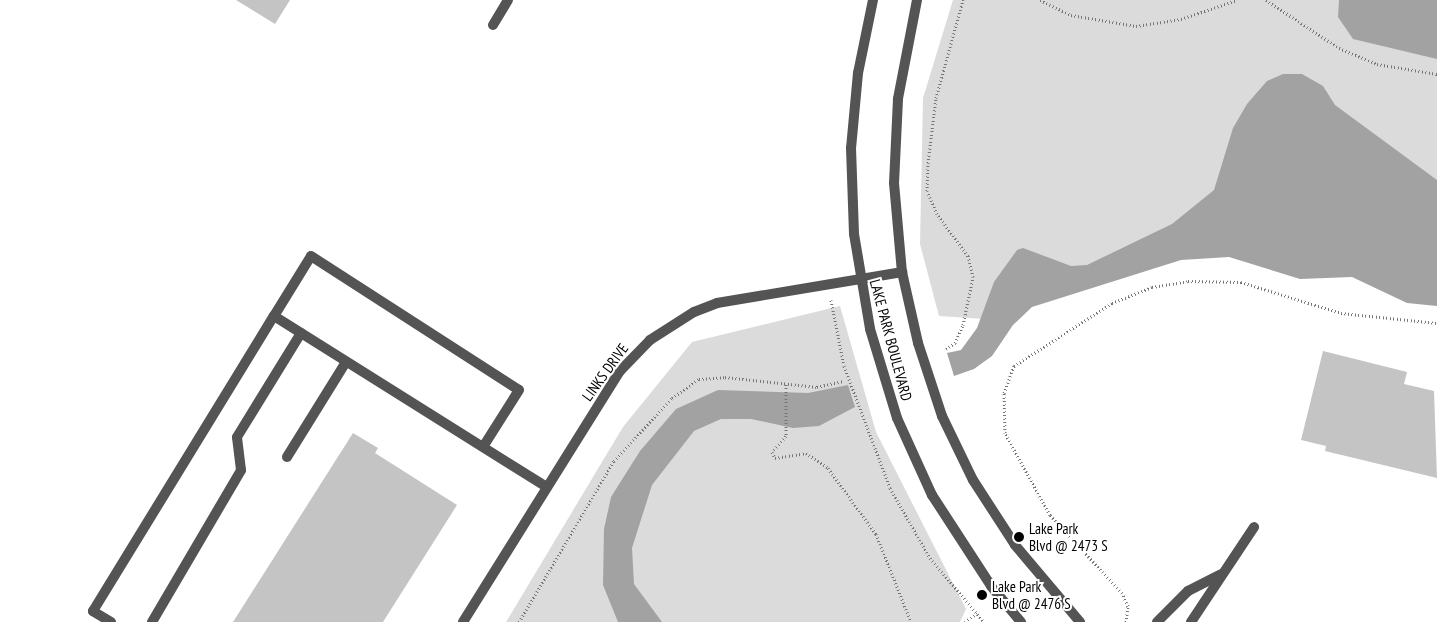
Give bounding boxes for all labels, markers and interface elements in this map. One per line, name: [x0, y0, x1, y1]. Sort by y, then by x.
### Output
street label: LAKE PARK BOULEVARD: [866, 277, 916, 403]
street label: LINKS DRIVE: [578, 340, 632, 404]
place label: Lake Park Blvd @ 2473 S: [1029, 519, 1108, 554]
marker: Lake Park Blvd @ 2473 S: [1013, 531, 1025, 543]
place label: Lake Park Blvd @ 2476 S: [992, 577, 1071, 612]
marker: Lake Park Blvd @ 2476 S: [976, 589, 988, 601]

